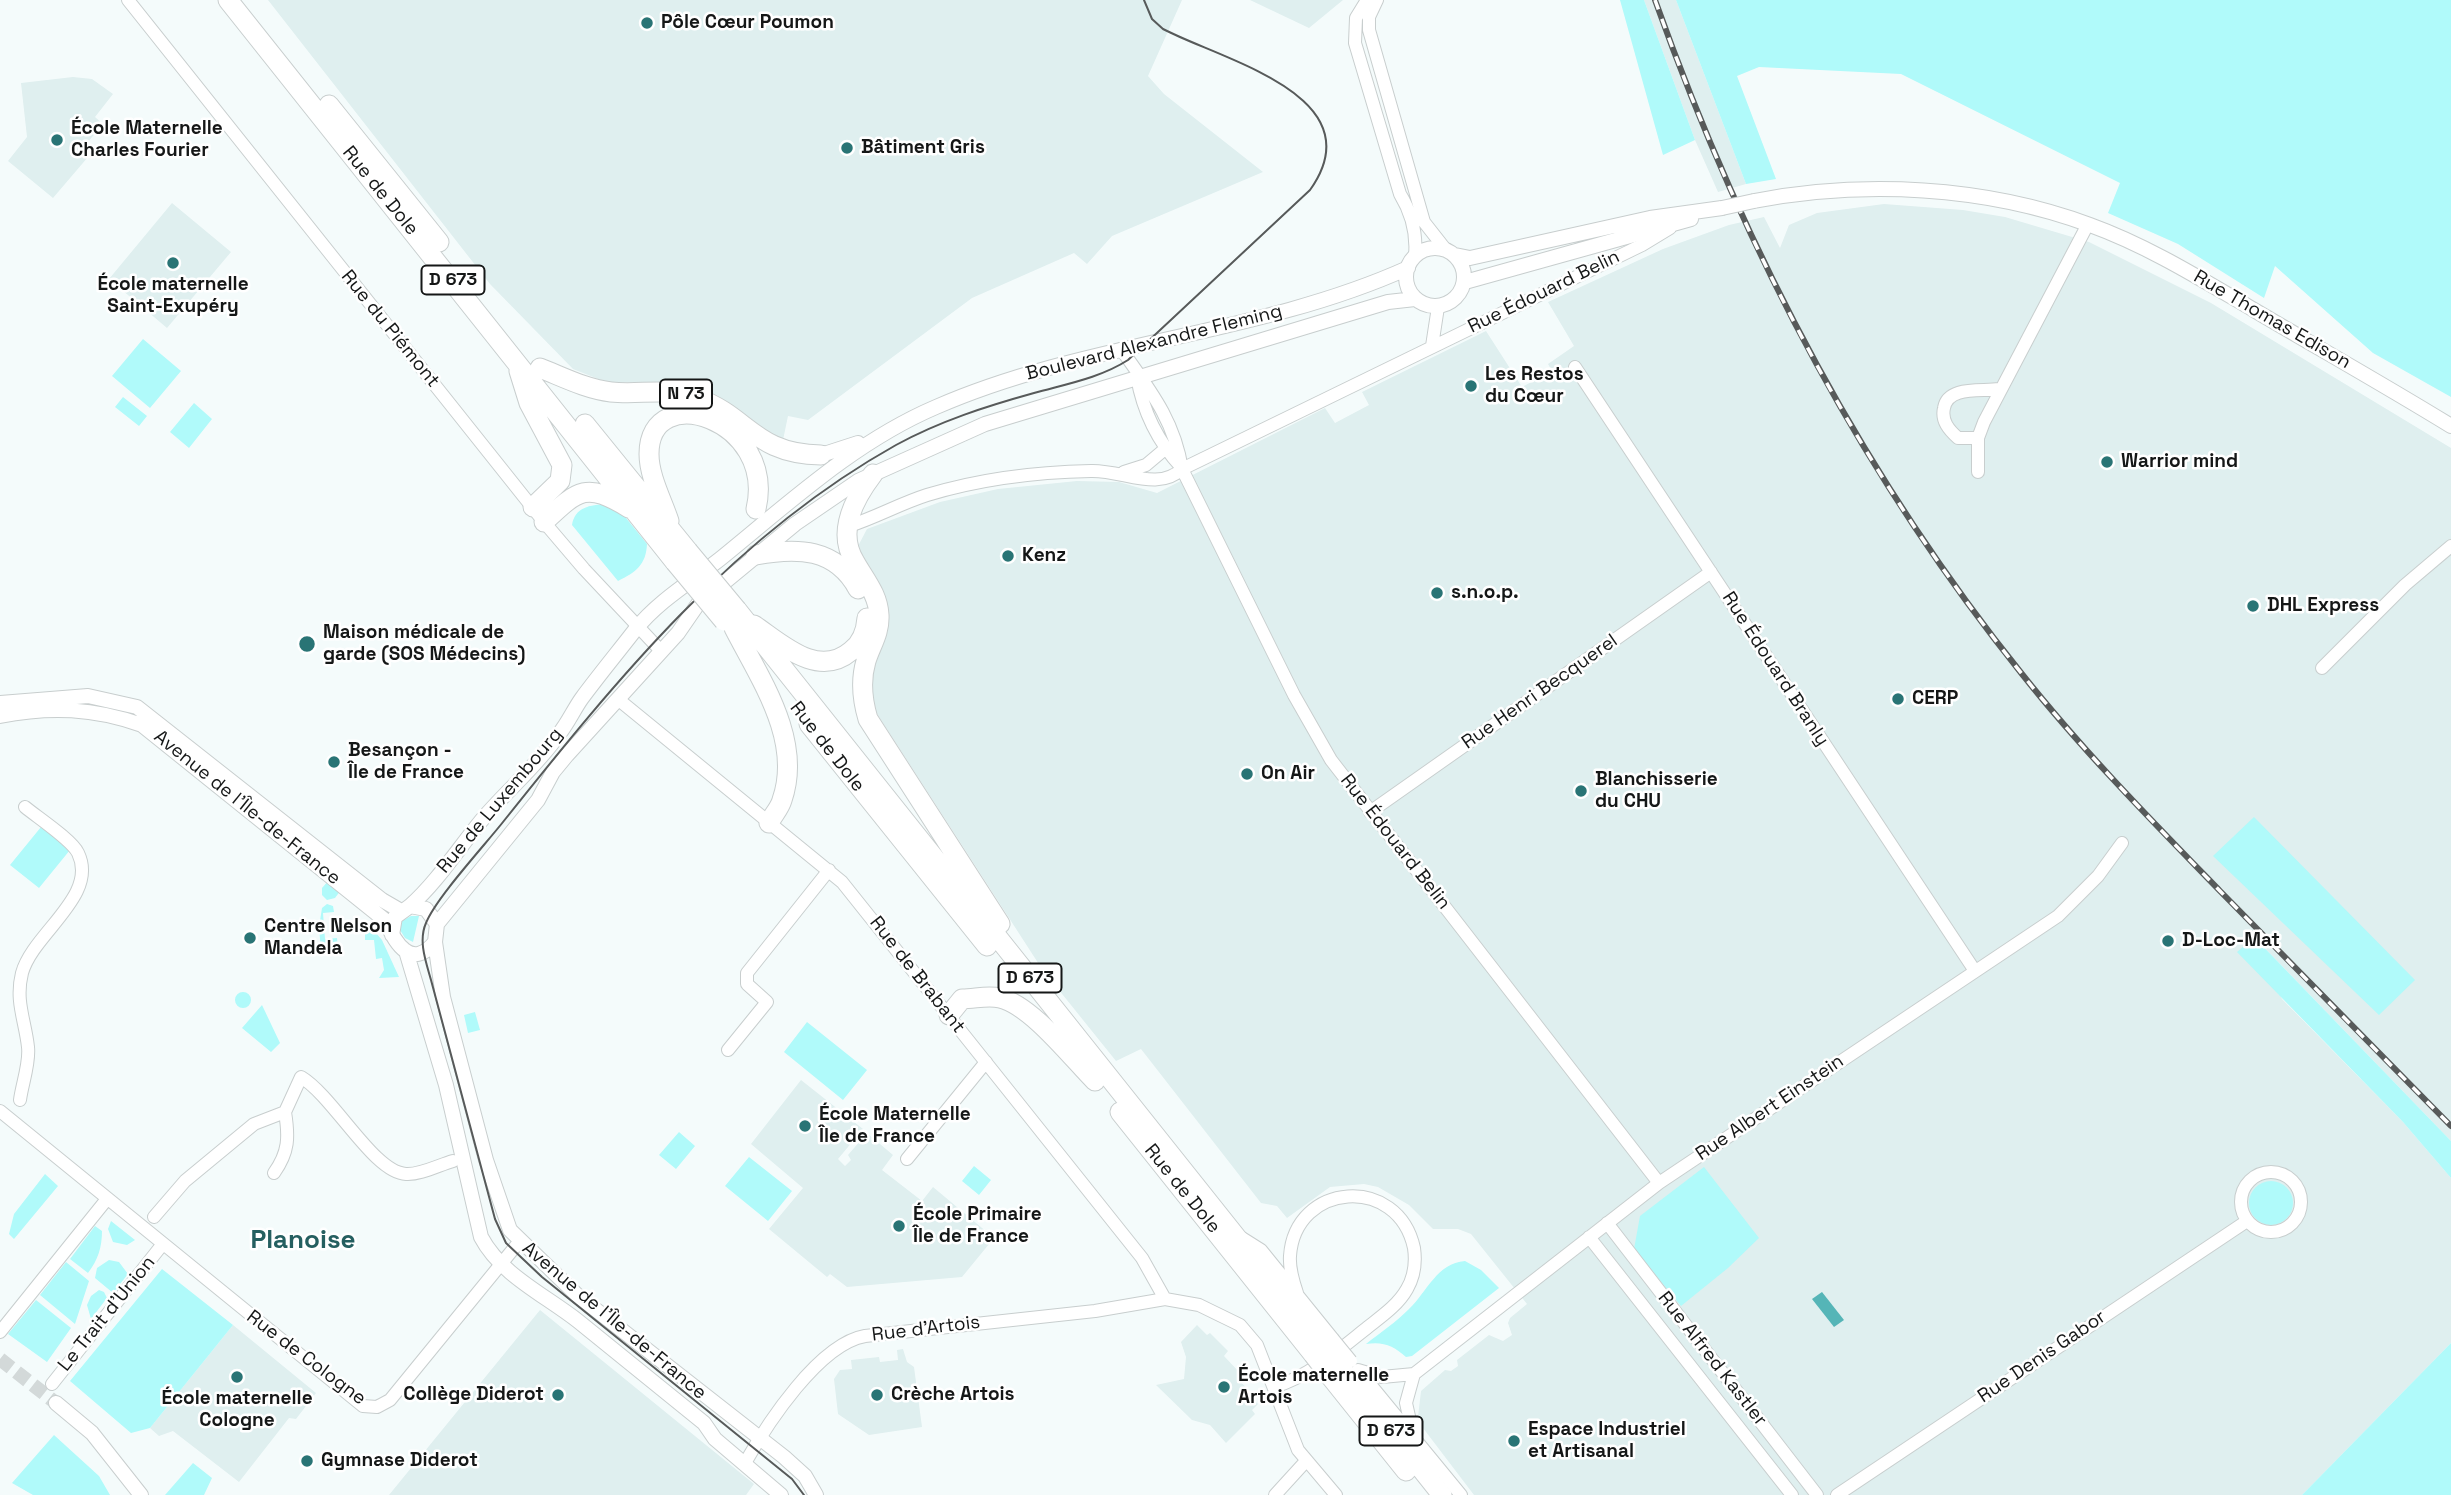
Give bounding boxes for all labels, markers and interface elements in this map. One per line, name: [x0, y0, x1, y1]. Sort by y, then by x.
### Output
place label: Pôle Cœur Poumon: [661, 12, 834, 34]
marker: Pôle Cœur Poumon: [639, 15, 655, 31]
place label: École Maternelle Charles Fourier: [71, 118, 223, 162]
marker: École Maternelle Charles Fourier: [49, 132, 65, 148]
place label: Bâtiment Gris: [861, 137, 985, 159]
marker: Bâtiment Gris: [839, 140, 855, 156]
street label: Rue de Dole: [337, 142, 423, 240]
street label: Rue Édouard Belin: [1465, 245, 1623, 339]
marker: École maternelle Saint-Exupéry: [165, 255, 181, 271]
street label: Rue du Piémont: [336, 266, 444, 392]
road number: D 673: [421, 266, 484, 294]
street label: Rue Thomas Edison: [2189, 266, 2355, 374]
place label: École maternelle Saint-Exupéry: [97, 274, 249, 318]
street label: Boulevard Alexandre Fleming: [1024, 300, 1284, 386]
place label: Les Restos du Cœur: [1485, 364, 1584, 408]
marker: Les Restos du Cœur: [1463, 378, 1479, 394]
road number: N 73: [660, 380, 712, 408]
place label: Warrior mind: [2121, 451, 2238, 473]
marker: Warrior mind: [2099, 454, 2115, 470]
place label: Kenz: [1022, 545, 1066, 567]
marker: Kenz: [1000, 548, 1016, 564]
place label: s.n.o.p.: [1451, 582, 1519, 604]
marker: s.n.o.p.: [1429, 585, 1445, 601]
street label: Rue Édouard Branly: [1717, 588, 1833, 750]
place label: DHL Express: [2267, 595, 2379, 617]
marker: DHL Express: [2245, 598, 2261, 614]
place label: Maison médicale de garde (SOS Médecins): [323, 622, 525, 666]
street label: Rue Henri Becquerel: [1458, 630, 1622, 754]
marker: Maison médicale de garde (SOS Médecins): [297, 634, 317, 654]
place label: CERP: [1912, 688, 1958, 710]
marker: CERP: [1890, 691, 1906, 707]
street label: Rue de Dole: [785, 697, 869, 797]
street label: Rue de Luxembourg: [432, 724, 568, 878]
street label: Avenue de l'Île-de-France: [149, 726, 345, 890]
place label: Besançon - Île de France: [348, 740, 464, 784]
marker: Besançon - Île de France: [326, 754, 342, 770]
place label: On Air: [1261, 763, 1315, 785]
marker: On Air: [1239, 766, 1255, 782]
place label: Blanchisserie du CHU: [1595, 769, 1718, 813]
street label: Rue Édouard Belin: [1335, 770, 1455, 914]
marker: Blanchisserie du CHU: [1573, 783, 1589, 799]
street label: Rue de Brabant: [864, 912, 970, 1038]
place label: Centre Nelson Mandela: [264, 916, 392, 960]
marker: Centre Nelson Mandela: [242, 930, 258, 946]
place label: D-Loc-Mat: [2182, 930, 2280, 952]
marker: D-Loc-Mat: [2160, 933, 2176, 949]
road number: D 673: [998, 964, 1062, 993]
street label: Rue Albert Einstein: [1692, 1050, 1848, 1166]
place label: École Maternelle Île de France: [819, 1104, 971, 1148]
marker: École Maternelle Île de France: [797, 1118, 813, 1134]
street label: Rue de Dole: [1139, 1140, 1225, 1238]
place label: École Primaire Île de France: [913, 1204, 1042, 1248]
marker: École Primaire Île de France: [891, 1218, 907, 1234]
district label: Planoise: [250, 1225, 356, 1257]
street label: Avenue de l’Île-de-France: [517, 1237, 711, 1405]
street label: Le Trait d'Union: [54, 1252, 160, 1376]
street label: Rue Alfred Kastler: [1653, 1287, 1771, 1431]
street label: Rue de Cologne: [242, 1306, 370, 1410]
street label: Rue Denis Gabor: [1974, 1306, 2110, 1408]
street label: Rue d'Artois: [870, 1311, 982, 1347]
place label: École maternelle Artois: [1238, 1365, 1389, 1409]
marker: École maternelle Cologne: [229, 1369, 245, 1385]
marker: École maternelle Artois: [1216, 1379, 1232, 1395]
place label: Collège Diderot: [403, 1384, 544, 1406]
place label: Crèche Artois: [891, 1384, 1015, 1406]
marker: Collège Diderot: [550, 1387, 566, 1403]
marker: Crèche Artois: [869, 1387, 885, 1403]
place label: École maternelle Cologne: [161, 1388, 313, 1432]
road number: D 673: [1360, 1416, 1422, 1446]
place label: Espace Industriel et Artisanal: [1528, 1419, 1686, 1463]
marker: Espace Industriel et Artisanal: [1506, 1433, 1522, 1449]
place label: Gymnase Diderot: [321, 1450, 478, 1472]
marker: Gymnase Diderot: [299, 1453, 315, 1469]

